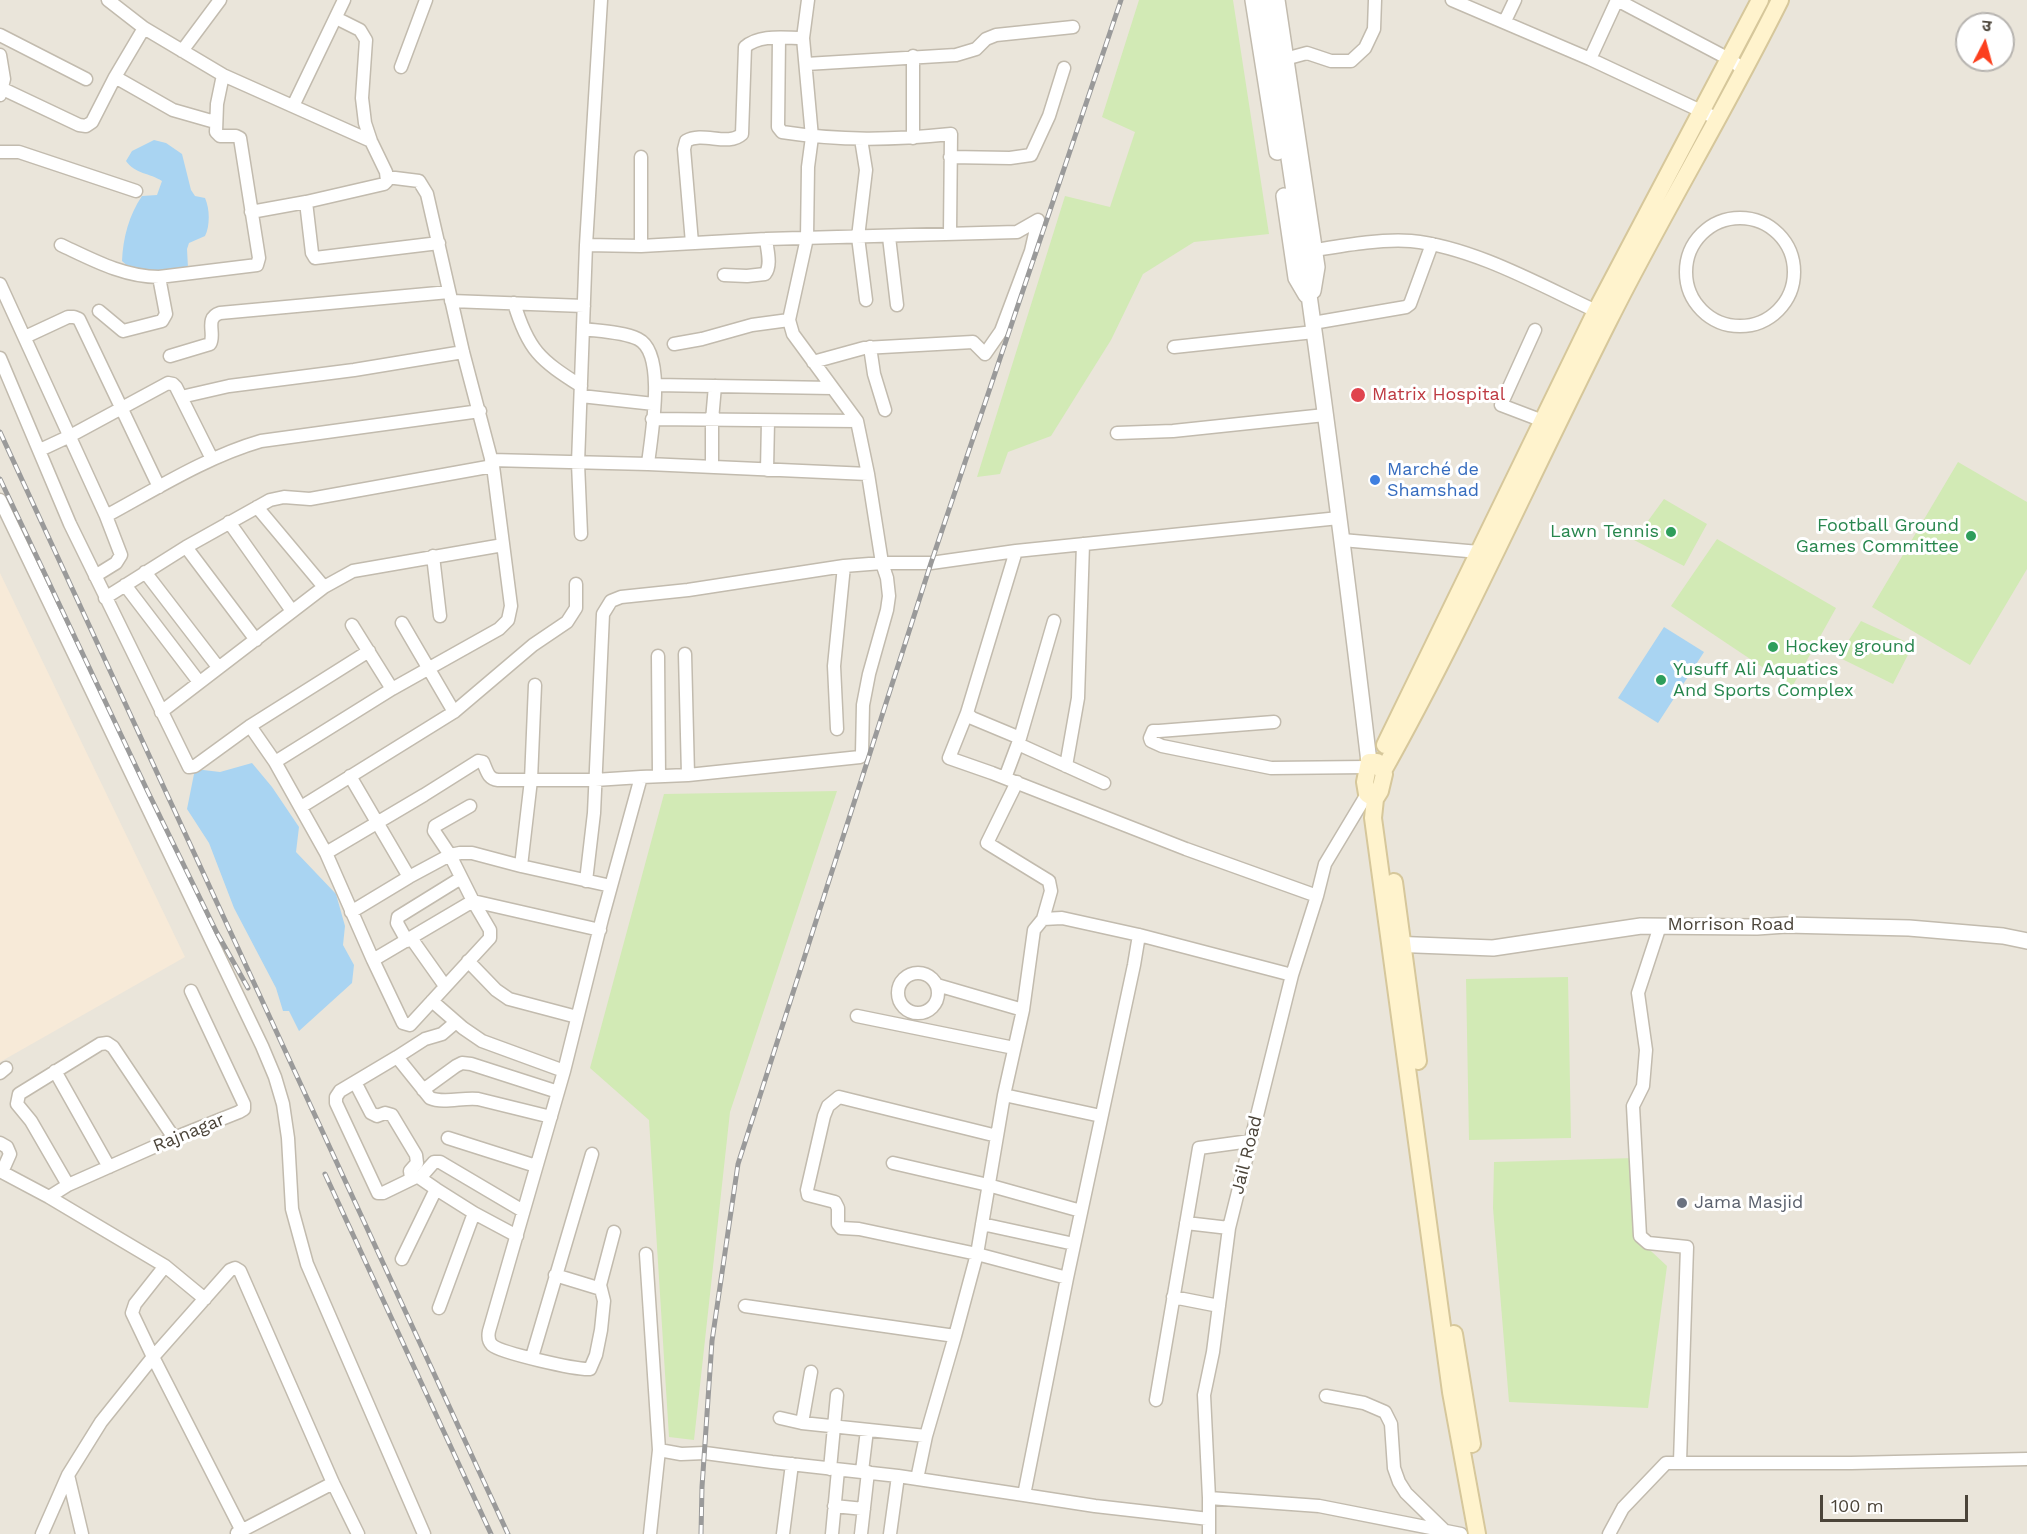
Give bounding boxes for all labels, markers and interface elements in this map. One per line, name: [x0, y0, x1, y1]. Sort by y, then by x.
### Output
north arrow: [1955, 12, 2015, 72]
text: उ: [1981, 16, 1992, 36]
place label: Matrix Hospital: [1372, 384, 1505, 406]
marker: Matrix Hospital: [1349, 386, 1367, 404]
place label: Marché de Shamshad: [1387, 459, 1479, 502]
marker: Marché de Shamshad: [1368, 473, 1382, 487]
place label: Football Ground Games Committee: [1796, 515, 1959, 558]
place label: Lawn Tennis: [1550, 521, 1659, 543]
marker: Lawn Tennis: [1664, 525, 1678, 539]
marker: Football Ground Games Committee: [1964, 529, 1978, 543]
place label: Hockey ground: [1785, 636, 1915, 658]
marker: Hockey ground: [1766, 640, 1780, 654]
place label: Yusuff Ali Aquatics And Sports Complex: [1673, 659, 1854, 702]
marker: Yusuff Ali Aquatics And Sports Complex: [1654, 673, 1668, 687]
street label: Morrison Road: [1667, 914, 1795, 936]
street label: Rajnagar: [150, 1109, 228, 1157]
street label: Jail Road: [1227, 1113, 1267, 1197]
place label: Jama Masjid: [1694, 1192, 1803, 1214]
marker: Jama Masjid: [1675, 1196, 1689, 1210]
scale bar: [1823, 1483, 1972, 1521]
text: 100 m: [1831, 1495, 1884, 1516]

